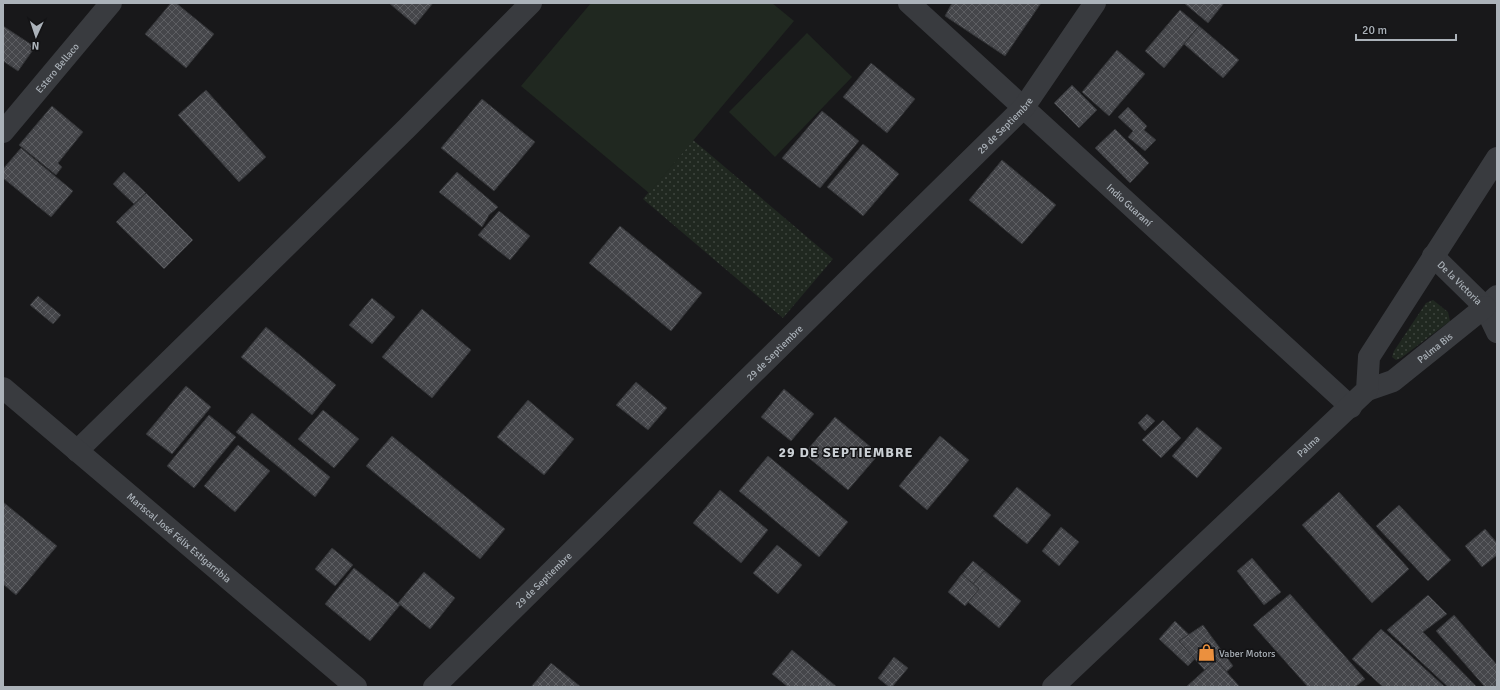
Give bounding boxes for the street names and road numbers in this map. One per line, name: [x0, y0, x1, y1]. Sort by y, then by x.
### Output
street label: Estero Bellaco: [33, 41, 82, 96]
street label: 29 de Septiembre: [975, 95, 1036, 157]
street label: Indio Guaraní: [1104, 182, 1155, 230]
street label: De la Victoria: [1435, 259, 1484, 308]
street label: 29 de Septiembre: [744, 323, 806, 384]
street label: Palma Bis: [1415, 330, 1456, 366]
street label: Palma: [1295, 433, 1322, 460]
street label: Mariscal José Félix Estigarribia: [124, 491, 233, 586]
street label: 29 de Septiembre: [513, 550, 575, 611]

